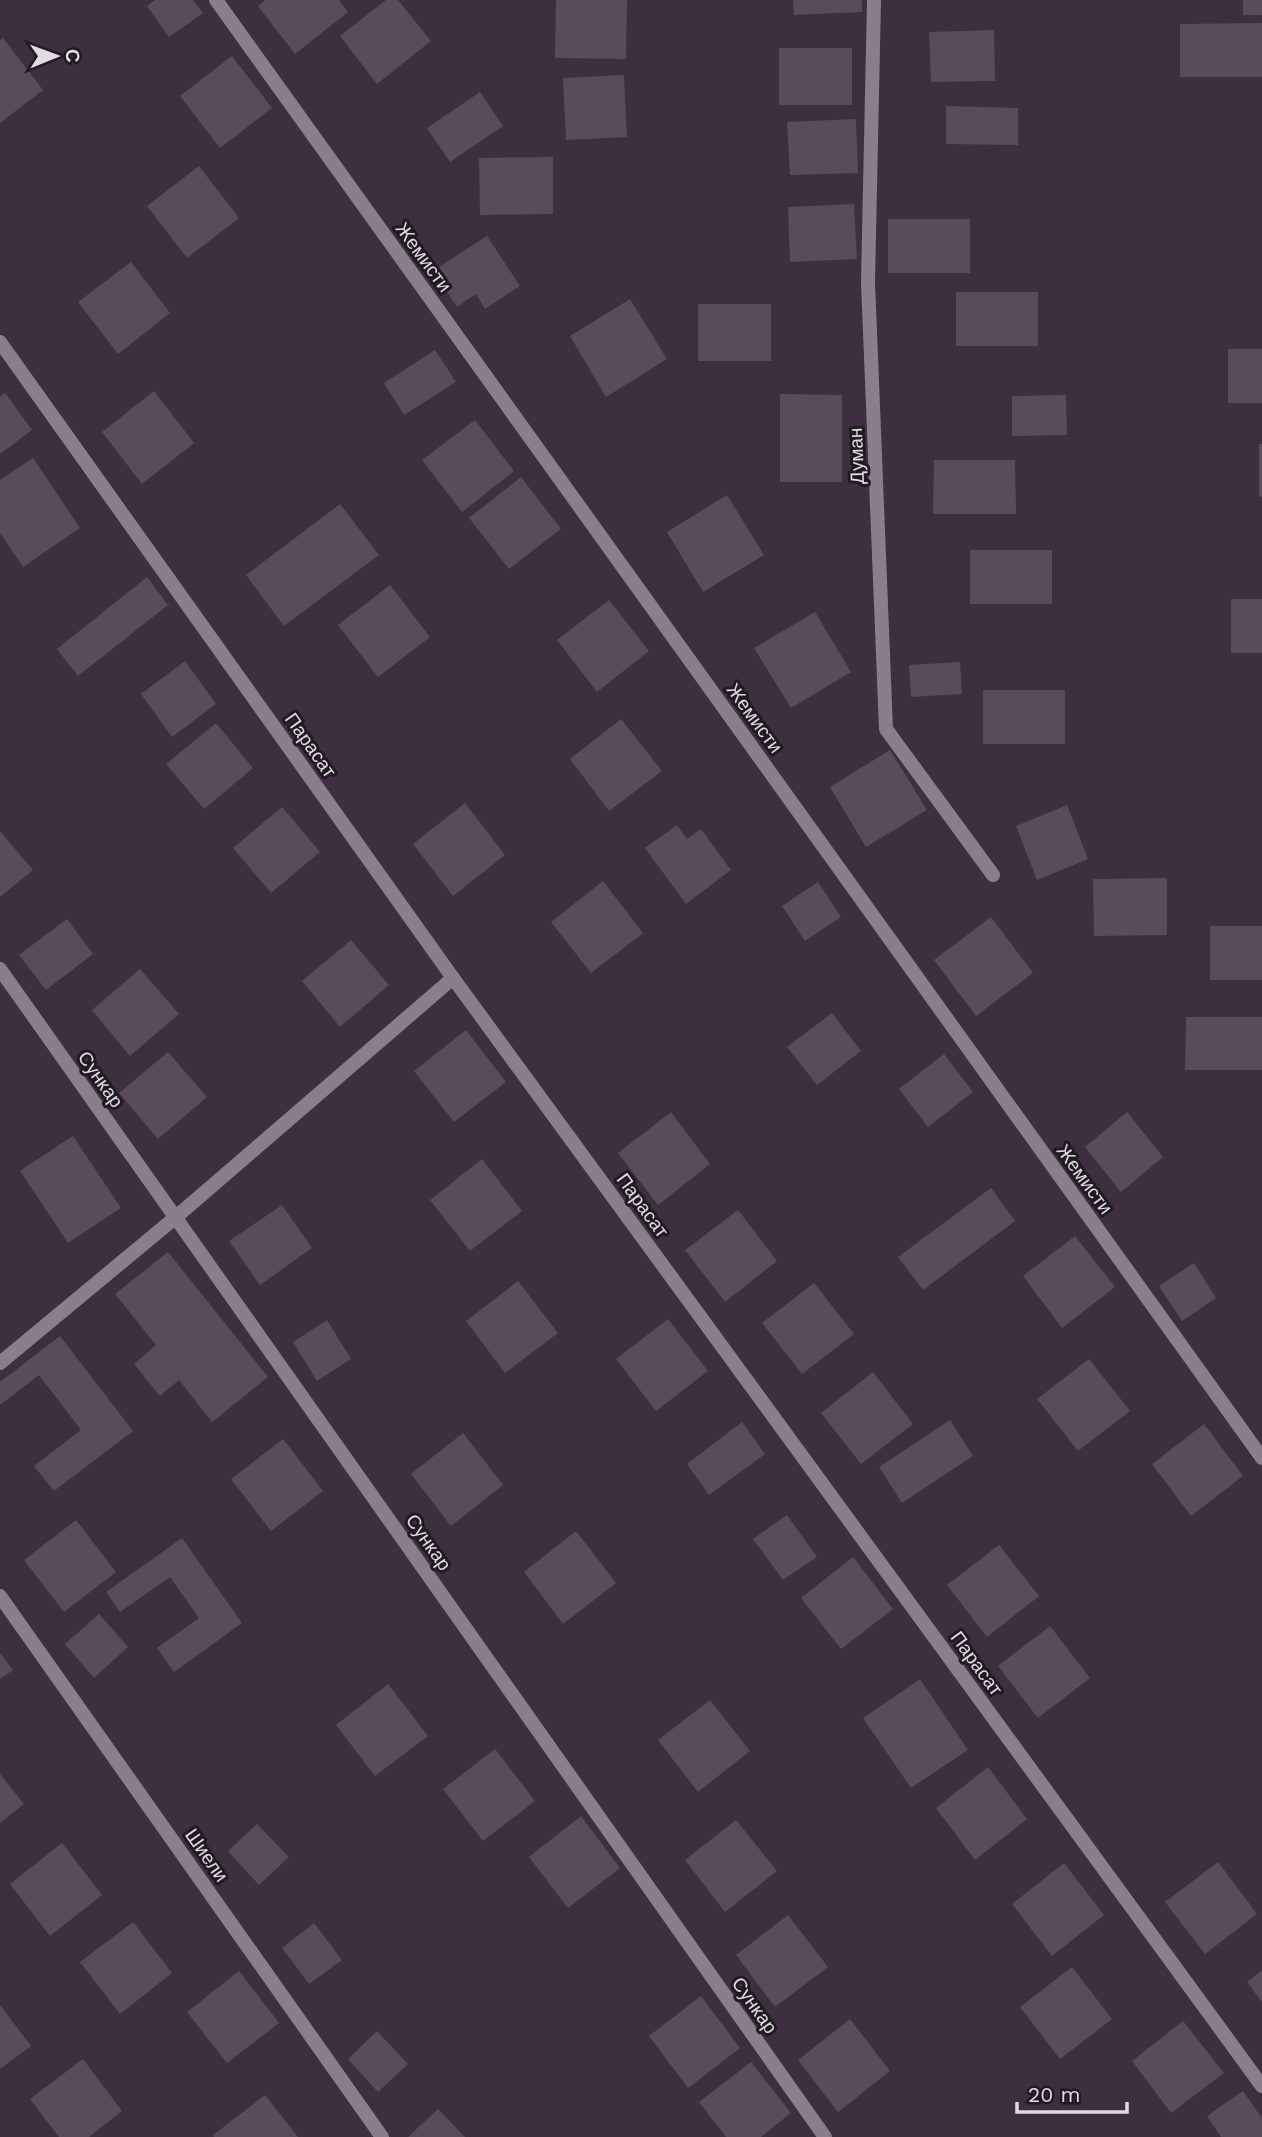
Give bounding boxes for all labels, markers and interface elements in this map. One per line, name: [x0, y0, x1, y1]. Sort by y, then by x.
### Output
north arrow: [21, 21, 91, 91]
text: С: [61, 49, 84, 63]
street label: Жемисти: [391, 218, 457, 297]
street label: Думан: [844, 427, 869, 485]
street label: Жемисти: [722, 679, 788, 758]
street label: Парасат: [280, 708, 341, 782]
street label: Сункар: [73, 1047, 128, 1112]
street label: Жемисти: [1052, 1140, 1118, 1219]
street label: Парасат: [612, 1169, 674, 1242]
street label: Сункар: [401, 1510, 456, 1575]
street label: Парасат: [946, 1627, 1008, 1700]
street label: Шиели: [180, 1824, 233, 1886]
street label: Сункар: [727, 1973, 782, 2038]
scale bar: [1017, 2070, 1127, 2114]
text: 20 m: [1028, 2082, 1080, 2107]

